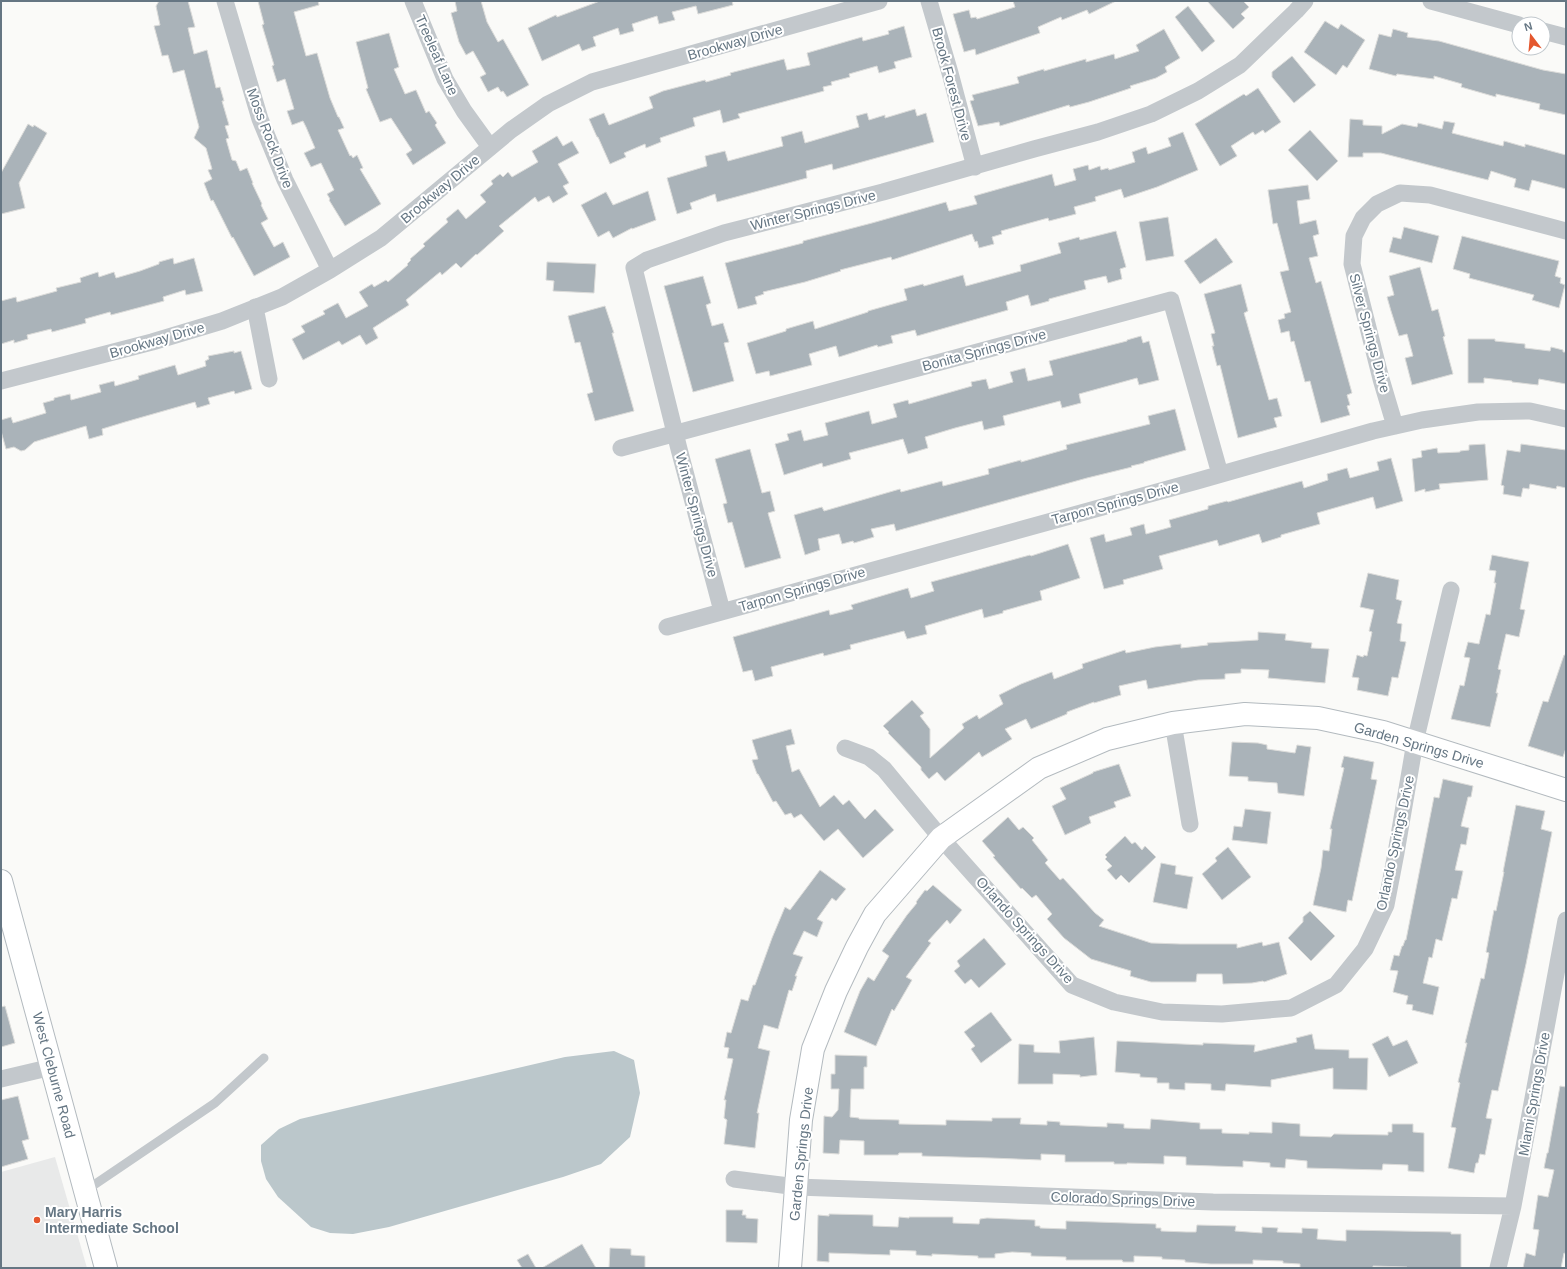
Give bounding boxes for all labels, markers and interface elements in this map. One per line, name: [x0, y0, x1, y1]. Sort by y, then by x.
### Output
street label: Treeleaf Lane: [412, 13, 462, 98]
north arrow: [1511, 16, 1551, 56]
text: N: [1523, 20, 1534, 33]
street label: Brookway Drive: [686, 21, 785, 63]
street label: Brook Forest Drive: [929, 26, 975, 143]
street label: Moss Rock Drive: [244, 86, 297, 190]
street label: Brookway Drive: [397, 151, 483, 227]
street label: Winter Springs Drive: [749, 187, 877, 233]
street label: Silver Springs Drive: [1346, 272, 1394, 395]
street label: Brookway Drive: [108, 319, 207, 361]
street label: Bonita Springs Drive: [920, 326, 1048, 374]
street label: Winter Springs Drive: [673, 451, 721, 579]
street label: Tarpon Springs Drive: [1050, 478, 1180, 528]
street label: Tarpon Springs Drive: [737, 563, 867, 615]
street label: Garden Springs Drive: [1352, 719, 1486, 771]
street label: Orlando Springs Drive: [1373, 774, 1417, 912]
street label: Orlando Springs Drive: [973, 873, 1077, 987]
street label: West Cleburne Road: [29, 1010, 79, 1140]
street label: Miami Springs Drive: [1515, 1031, 1553, 1157]
street label: Garden Springs Drive: [786, 1086, 816, 1222]
street label: Colorado Springs Drive: [1050, 1188, 1196, 1210]
place label: Mary Harris Intermediate School: [45, 1204, 179, 1236]
marker: Mary Harris Intermediate School: [32, 1215, 42, 1225]

